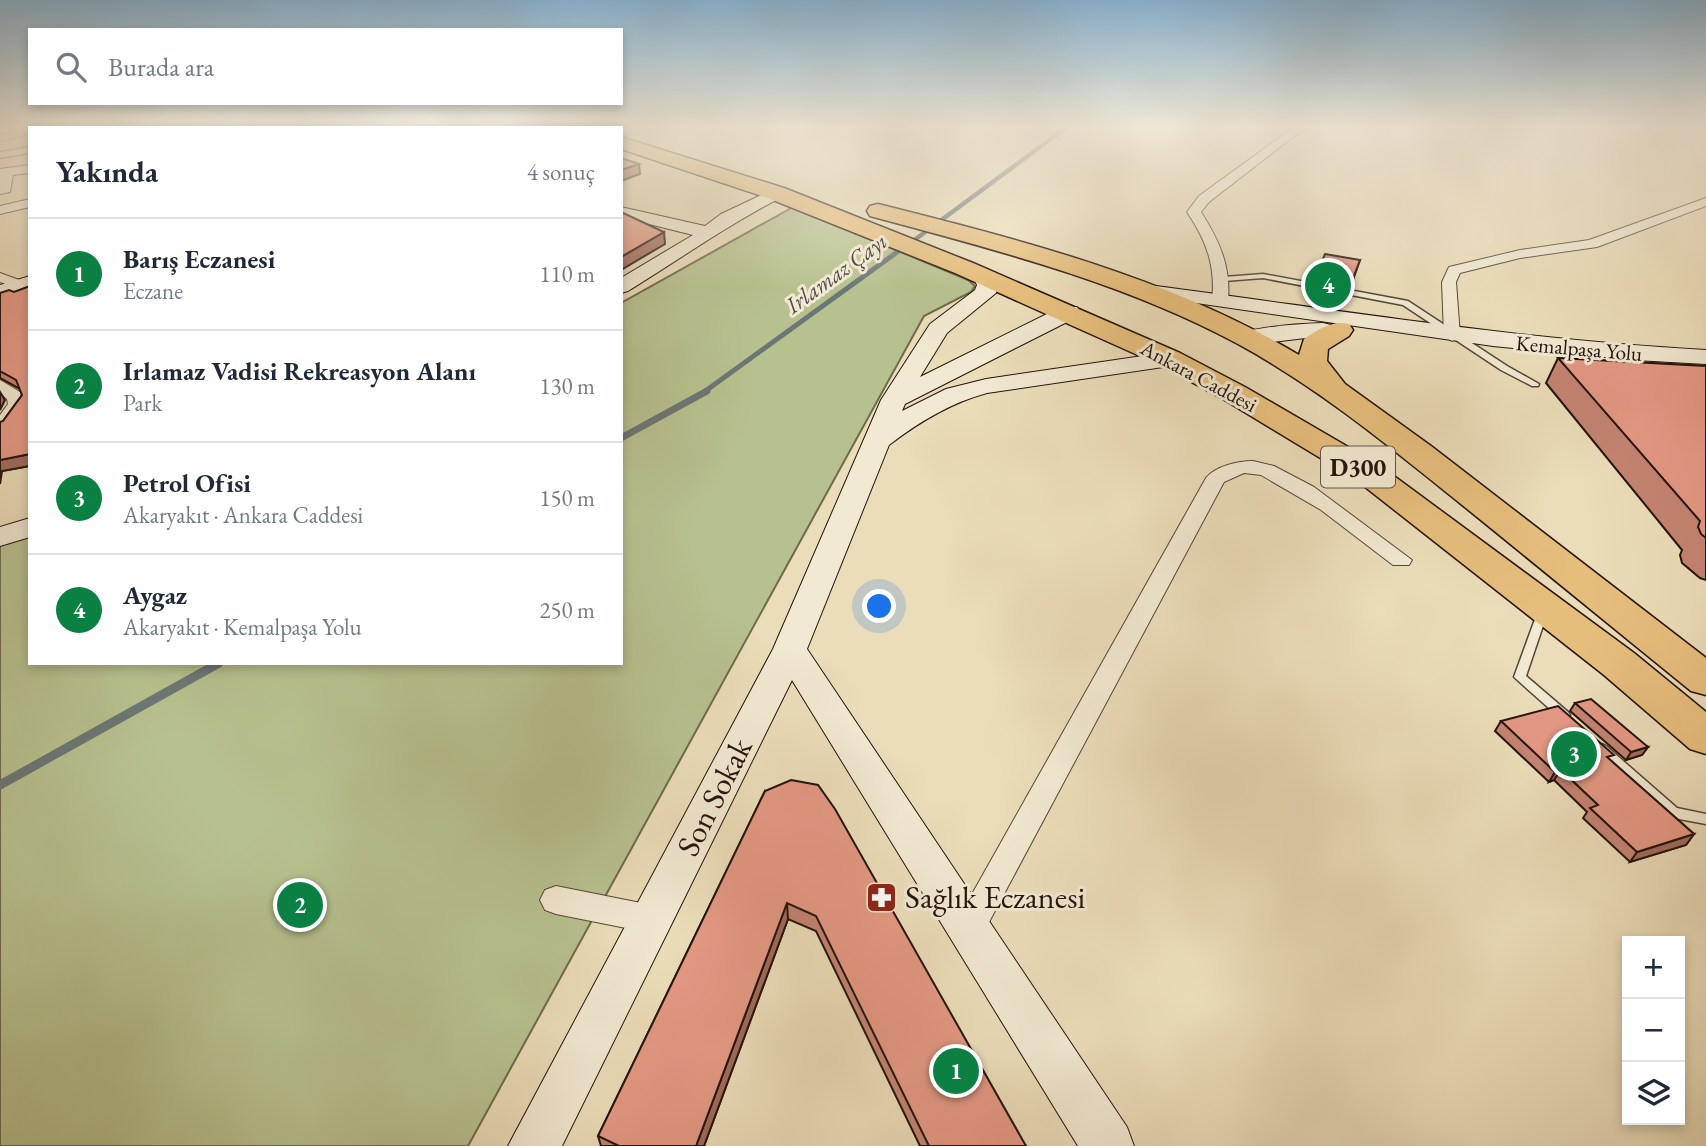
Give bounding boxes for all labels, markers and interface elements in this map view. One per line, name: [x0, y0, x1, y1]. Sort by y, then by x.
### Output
search box: [28, 28, 623, 105]
icon: search: [52, 48, 90, 86]
text: Burada ara: [108, 50, 214, 84]
text: Yakında: [56, 152, 158, 191]
text: 4 sonuç: [527, 157, 595, 187]
water label: Irlamaz Çayı: [778, 226, 893, 321]
text: Barış Eczanesi: [123, 242, 275, 276]
text: 1: [73, 259, 85, 289]
text: 110 m: [539, 259, 595, 289]
pin: 4: [1305, 259, 1351, 311]
text: Eczane: [123, 276, 183, 306]
street label: Kemalpaşa Yolu: [1515, 329, 1643, 367]
street label: Ankara Caddesi: [1135, 334, 1262, 418]
text: Irlamaz Vadisi Rekreasyon Alanı: [123, 354, 476, 388]
text: 2: [73, 371, 85, 401]
text: 130 m: [539, 371, 595, 401]
text: Park: [123, 388, 162, 418]
road number: D300: [1321, 446, 1395, 488]
text: Petrol Ofisi: [123, 466, 251, 500]
text: 3: [73, 483, 85, 513]
text: 150 m: [539, 483, 595, 513]
text: Akaryakıt · Ankara Caddesi: [123, 500, 363, 530]
text: Aygaz: [123, 578, 187, 612]
your location: [862, 589, 896, 623]
text: 4: [73, 595, 85, 625]
text: 250 m: [539, 595, 595, 625]
text: Akaryakıt · Kemalpaşa Yolu: [123, 612, 362, 642]
pin: 3: [1551, 728, 1597, 780]
street label: Son Sokak: [666, 730, 762, 863]
place label: Sağlık Eczanesi: [905, 876, 1086, 918]
pin: 2: [277, 879, 323, 931]
pharmacy icon: Sağlık Eczanesi: [865, 880, 899, 914]
map controls: [1622, 936, 1685, 1125]
button: +: [1622, 936, 1685, 999]
button: −: [1622, 999, 1685, 1062]
pin: 1: [933, 1045, 979, 1097]
button: layers: [1622, 1062, 1685, 1125]

